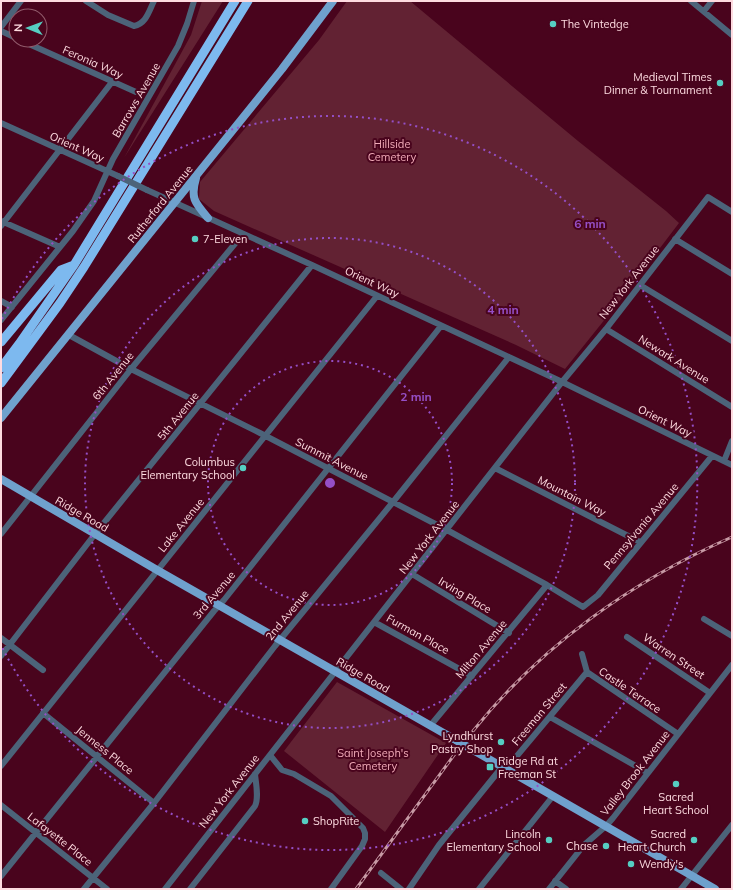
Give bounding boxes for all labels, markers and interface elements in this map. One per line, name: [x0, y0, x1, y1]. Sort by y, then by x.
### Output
north arrow: [8, 8, 48, 48]
place label: The Vintedge: [561, 17, 629, 31]
marker: The Vintedge: [548, 19, 558, 29]
text: N: [11, 24, 25, 32]
street label: Feronia Way: [61, 42, 126, 82]
street label: Barrows Avenue: [109, 60, 163, 140]
place label: Medieval Times Dinner & Tournament: [604, 70, 712, 97]
marker: Medieval Times Dinner & Tournament: [715, 78, 725, 88]
street label: Orient Way: [48, 129, 107, 165]
park label: Hillside Cemetery: [368, 137, 417, 164]
street label: Rutherford Avenue: [124, 162, 196, 246]
text: 6 min: [574, 216, 606, 231]
place label: 7-Eleven: [203, 232, 248, 246]
marker: 7-Eleven: [190, 234, 200, 244]
street label: New York Avenue: [596, 242, 662, 322]
street label: Orient Way: [343, 263, 401, 301]
text: 4 min: [487, 302, 519, 317]
street label: Newark Avenue: [636, 332, 712, 386]
street label: 6th Avenue: [89, 349, 137, 403]
street label: 5th Avenue: [154, 389, 202, 443]
text: 2 min: [400, 389, 432, 404]
street label: Orient Way: [636, 402, 694, 440]
street label: Summit Avenue: [293, 435, 371, 483]
place label: Columbus Elementary School: [140, 455, 235, 482]
marker: Columbus Elementary School: [238, 463, 248, 473]
street label: Mountain Way: [535, 473, 609, 519]
centre of rings: [323, 476, 337, 490]
street label: Pennsylvania Avenue: [601, 480, 681, 572]
street label: Ridge Road: [53, 493, 111, 535]
street label: Lake Avenue: [155, 495, 207, 555]
street label: New York Avenue: [396, 497, 462, 577]
street label: 3rd Avenue: [190, 568, 238, 622]
street label: Irving Place: [436, 574, 494, 616]
street label: 2nd Avenue: [262, 587, 312, 643]
street label: Furman Place: [384, 611, 452, 657]
street label: Milton Avenue: [452, 617, 510, 681]
street label: Warren Street: [640, 630, 708, 682]
street label: Ridge Road: [334, 654, 392, 696]
street label: Castle Terrace: [596, 664, 664, 716]
street label: Freeman Street: [509, 680, 570, 748]
street label: Jenness Place: [73, 723, 137, 777]
street label: Valley Brook Avenue: [597, 728, 673, 818]
place label: Lyndhurst Pastry Shop: [431, 729, 493, 756]
marker: Lyndhurst Pastry Shop: [496, 737, 506, 747]
park label: Saint Joseph's Cemetery: [337, 746, 409, 773]
street label: New York Avenue: [196, 751, 262, 831]
place label: Ridge Rd at Freeman St: [498, 754, 558, 781]
marker: Ridge Rd at Freeman St: [485, 762, 495, 772]
marker: Sacred Heart School: [671, 779, 681, 789]
place label: Sacred Heart School: [643, 790, 709, 817]
street label: Lafayette Place: [25, 809, 95, 869]
place label: ShopRite: [313, 814, 359, 828]
marker: ShopRite: [300, 816, 310, 826]
place label: Lincoln Elementary School: [446, 827, 541, 854]
place label: Sacred Heart Church: [618, 827, 686, 854]
marker: Lincoln Elementary School: [544, 835, 554, 845]
marker: Sacred Heart Church: [689, 835, 699, 845]
place label: Chase: [566, 839, 598, 853]
marker: Chase: [601, 841, 611, 851]
place label: Wendy's: [639, 857, 683, 871]
marker: Wendy's: [626, 859, 636, 869]

